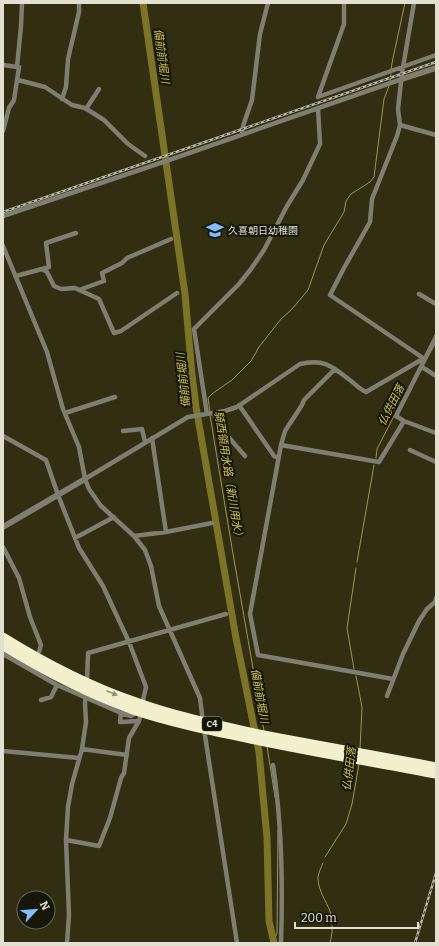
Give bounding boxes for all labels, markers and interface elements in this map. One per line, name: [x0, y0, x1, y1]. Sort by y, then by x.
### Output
water label: 備前前堀川: [151, 28, 172, 85]
school or university icon: 久喜朝日幼稚園: [205, 220, 225, 240]
place label: 久喜朝日幼稚園: [228, 225, 298, 237]
water label: 備前前堀川: [174, 351, 193, 408]
water label: 仏供田落: [376, 381, 408, 428]
water label: 騎西領用水路（新川用水）: [212, 410, 245, 542]
water label: 備前前堀川: [248, 668, 271, 725]
one-way arrow: [106, 691, 118, 697]
road number: C4: [202, 717, 222, 731]
water label: 仏供田落: [340, 744, 359, 792]
north arrow: [16, 890, 56, 930]
text: N: [37, 899, 52, 913]
scale bar: [295, 904, 418, 930]
text: 200 m: [301, 911, 337, 925]

